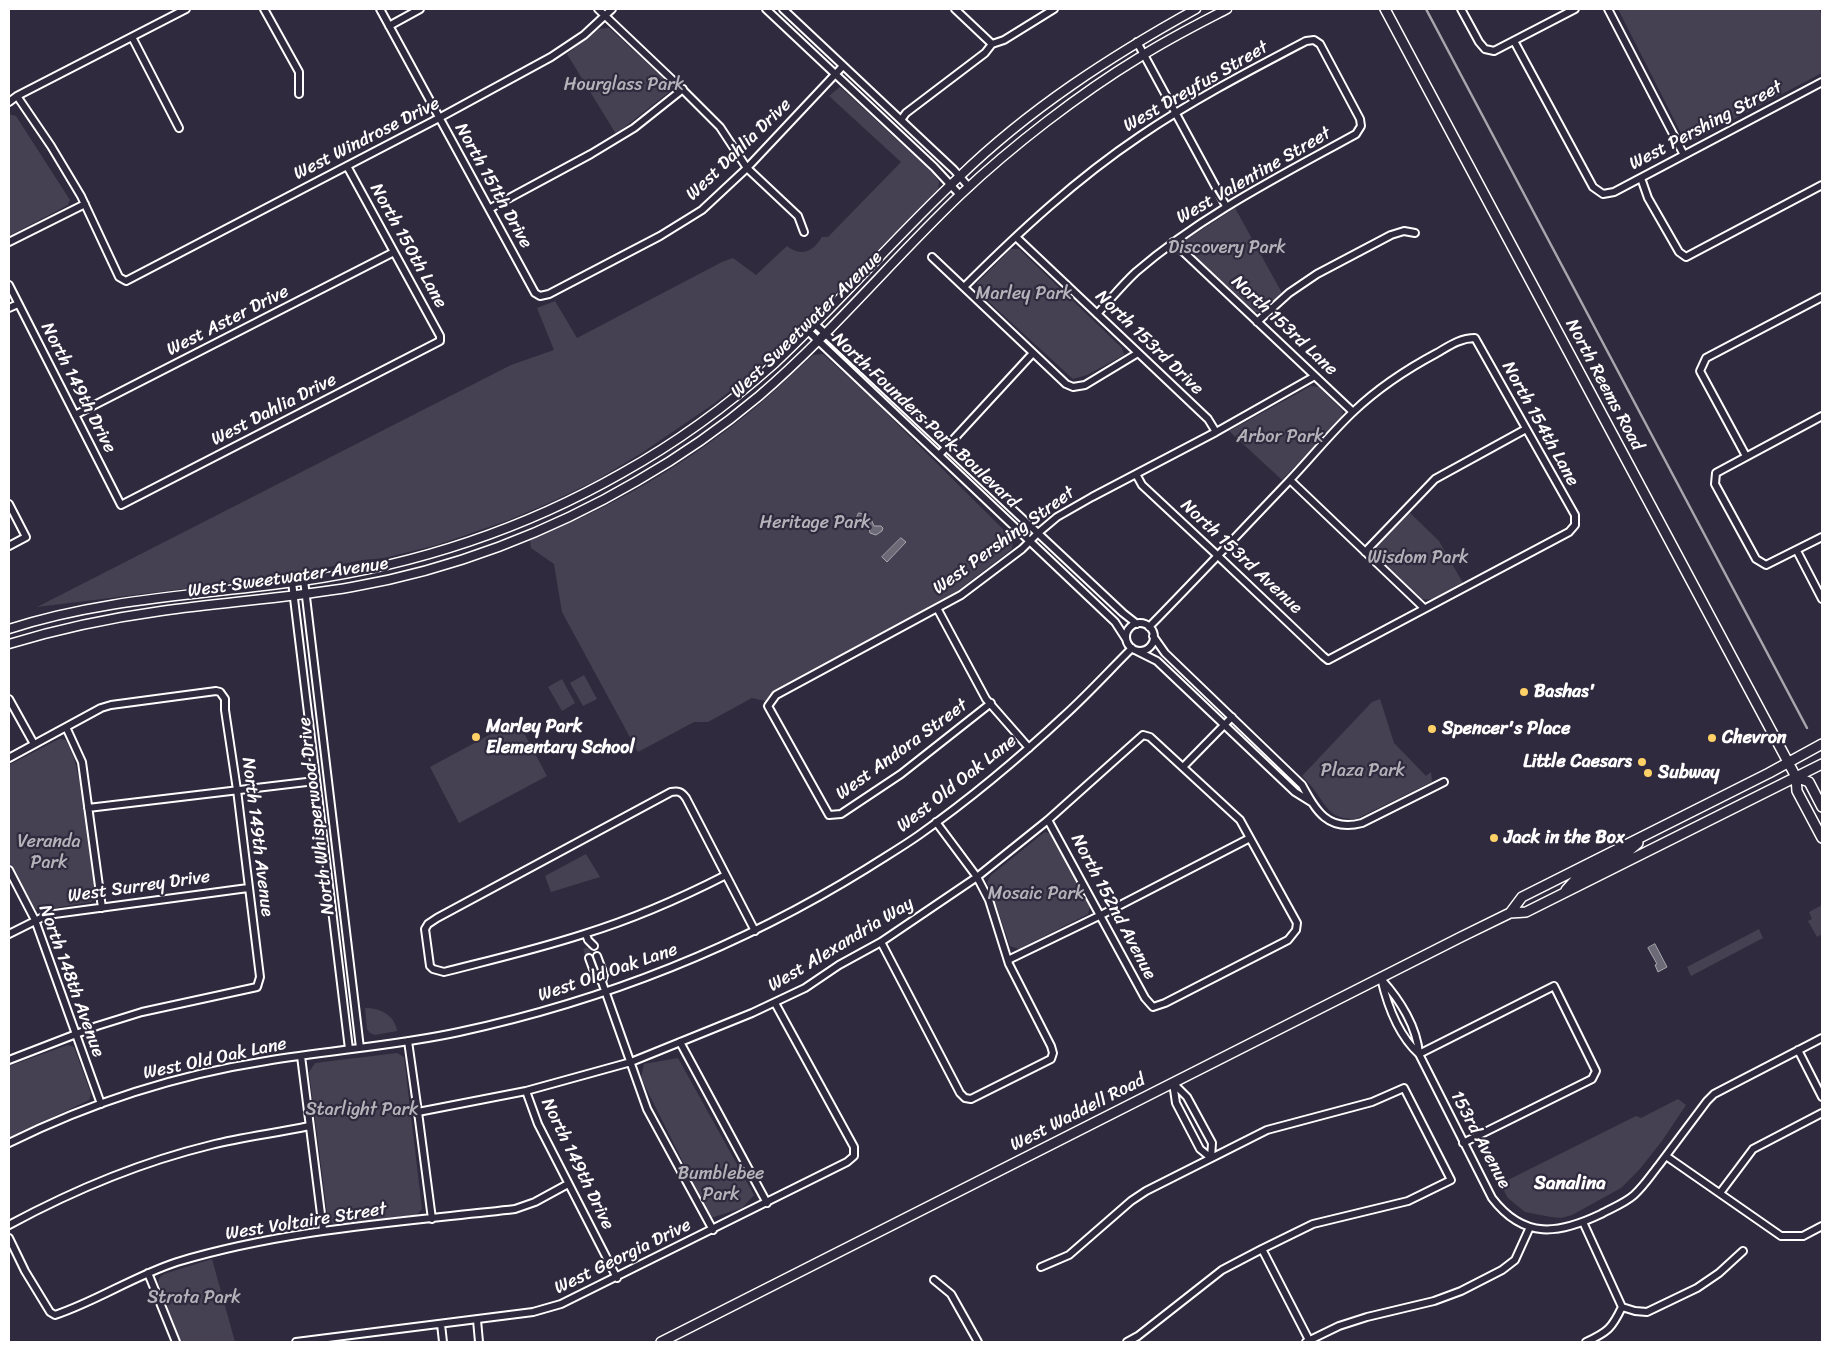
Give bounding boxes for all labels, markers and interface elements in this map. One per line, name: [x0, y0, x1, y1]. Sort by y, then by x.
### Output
street label: West Dreyfus Street: [1120, 37, 1272, 137]
park label: Hourglass Park: [564, 74, 684, 96]
street label: West Pershing Street: [1626, 77, 1786, 175]
street label: West Windrose Drive: [290, 93, 444, 185]
street label: West Dahlia Drive: [682, 94, 796, 206]
street label: North 151th Drive: [450, 119, 536, 253]
street label: West Valentine Street: [1173, 123, 1335, 229]
street label: North 150th Lane: [365, 180, 451, 312]
park label: Discovery Park: [1168, 237, 1286, 259]
street label: West Sweetwater Avenue: [727, 247, 887, 403]
street label: North 153rd Lane: [1226, 271, 1342, 381]
street label: West Aster Drive: [163, 281, 293, 361]
park label: Marley Park: [976, 283, 1072, 305]
street label: North 153rd Drive: [1090, 286, 1208, 400]
street label: North Reems Road: [1560, 316, 1648, 454]
street label: North 149th Drive: [36, 319, 120, 457]
street label: North Founders Park Boulevard: [827, 329, 1023, 513]
street label: North 154th Lane: [1497, 358, 1583, 490]
street label: West Dahlia Drive: [208, 369, 340, 451]
park label: Arbor Park: [1237, 426, 1323, 448]
street label: West Pershing Street: [929, 482, 1079, 600]
street label: North 153rd Avenue: [1176, 495, 1306, 619]
park label: Heritage Park: [759, 512, 871, 534]
park label: Wisdom Park: [1367, 547, 1469, 569]
street label: West Sweetwater Avenue: [186, 553, 390, 603]
place label: Bashas': [1534, 681, 1595, 703]
marker: Bashas': [1518, 686, 1530, 698]
street label: West Andora Street: [832, 695, 972, 805]
street label: North Whisperwood Drive: [294, 716, 340, 916]
place label: Marley Park Elementary School: [486, 716, 635, 759]
place label: Spencer's Place: [1442, 718, 1570, 740]
marker: Spencer's Place: [1426, 723, 1438, 735]
place label: Chevron: [1722, 727, 1787, 749]
street label: West Old Oak Lane: [893, 730, 1021, 838]
marker: Marley Park Elementary School: [470, 731, 482, 743]
marker: Chevron: [1706, 732, 1718, 744]
place label: Little Caesars: [1523, 751, 1632, 773]
street label: North 149th Avenue: [237, 756, 277, 918]
marker: Little Caesars: [1636, 756, 1648, 768]
park label: Plaza Park: [1321, 760, 1405, 782]
place label: Subway: [1658, 762, 1720, 784]
marker: Subway: [1642, 767, 1654, 779]
place label: Jack in the Box: [1504, 827, 1625, 849]
park label: Veranda Park: [17, 831, 81, 874]
street label: North 152nd Avenue: [1066, 831, 1160, 983]
marker: Jack in the Box: [1488, 832, 1500, 844]
street label: West Surrey Drive: [66, 866, 212, 908]
park label: Mosaic Park: [988, 883, 1084, 905]
street label: West Alexandria Way: [764, 893, 918, 997]
street label: North 148th Avenue: [33, 902, 109, 1060]
street label: West Old Oak Lane: [535, 939, 681, 1007]
street label: West Old Oak Lane: [141, 1033, 289, 1085]
street label: West Waddell Road: [1007, 1070, 1149, 1156]
street label: 153rd Avenue: [1445, 1087, 1515, 1193]
street label: North 149th Drive: [536, 1095, 618, 1233]
park label: Starlight Park: [305, 1099, 419, 1121]
park label: Bumblebee Park: [678, 1163, 764, 1206]
district label: Sanalina: [1534, 1173, 1606, 1195]
street label: West Voltaire Street: [224, 1199, 388, 1245]
street label: West Georgia Drive: [551, 1215, 695, 1299]
park label: Strata Park: [147, 1287, 241, 1309]

